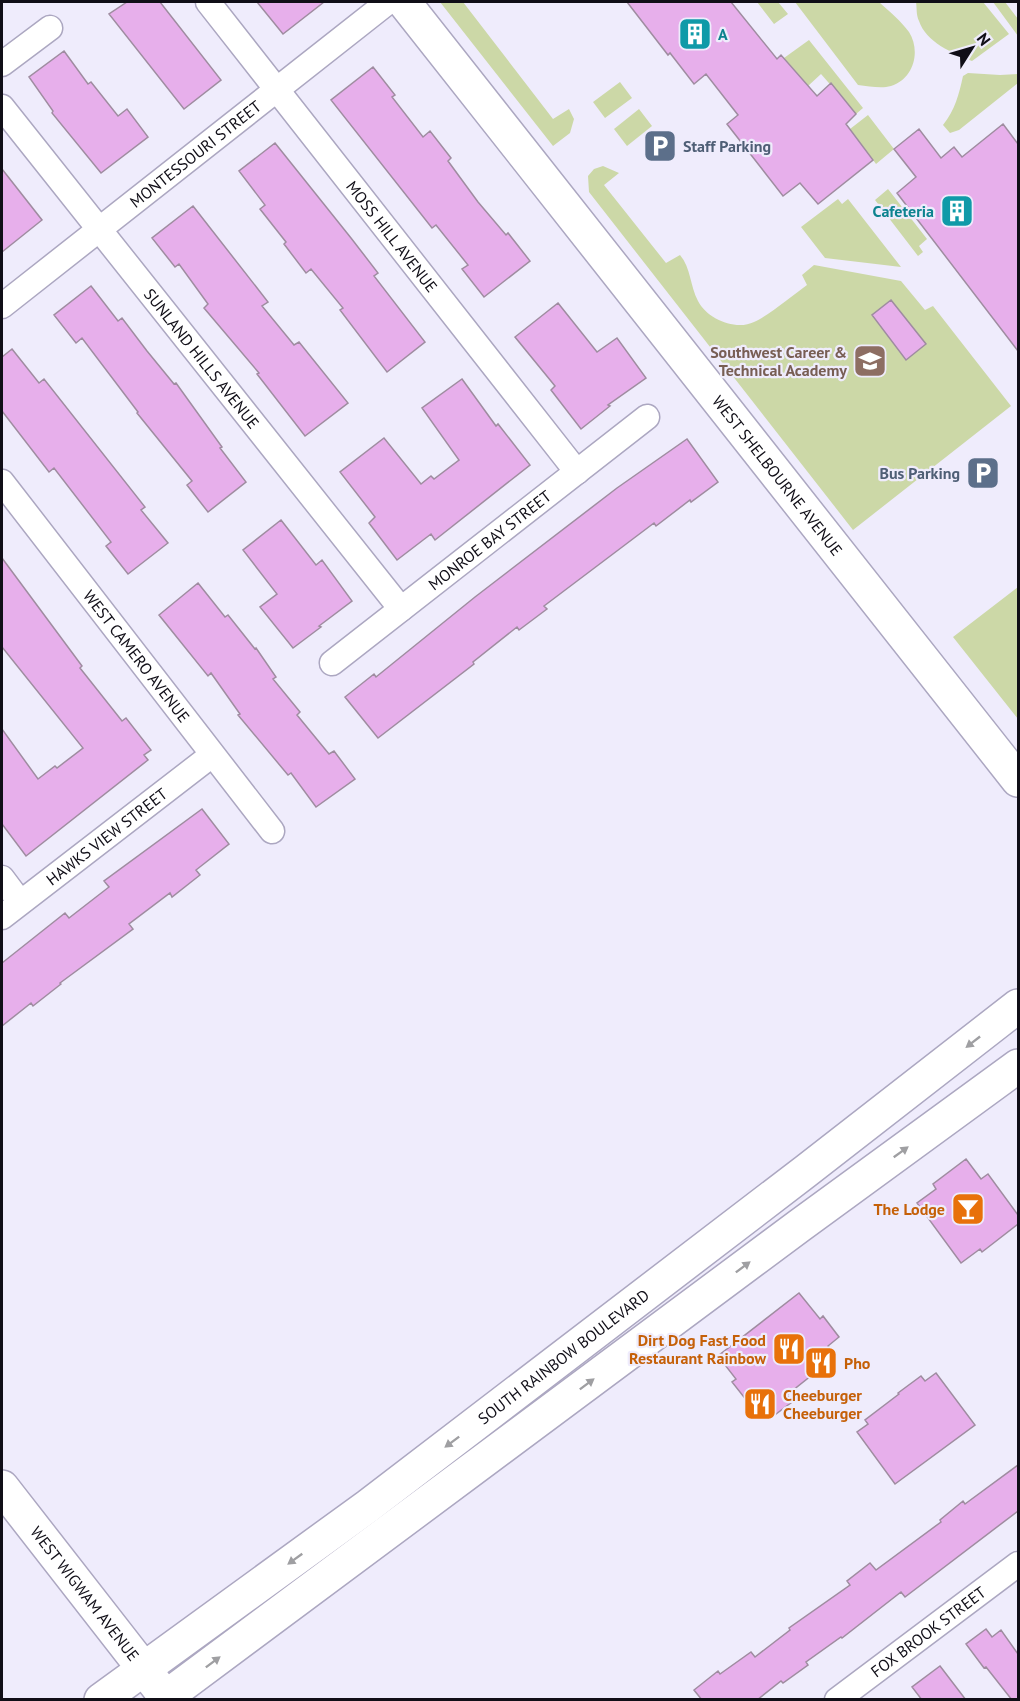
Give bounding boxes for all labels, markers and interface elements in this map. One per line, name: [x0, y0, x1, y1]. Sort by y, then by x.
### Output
building icon: A: [677, 16, 713, 52]
north arrow: [942, 18, 1002, 78]
place label: A: [718, 24, 728, 44]
text: N: [973, 29, 995, 49]
street label: MONTESSOURI STREET: [126, 96, 265, 212]
parking icon: Staff Parking: [642, 128, 678, 164]
place label: Staff Parking: [683, 136, 771, 156]
street label: MOSS HILL AVENUE: [342, 177, 442, 296]
building icon: Cafeteria: [939, 193, 975, 229]
place label: Cafeteria: [873, 201, 934, 221]
street label: SUNLAND HILLS AVENUE: [140, 284, 263, 432]
place label: Southwest Career & Technical Academy: [710, 342, 847, 380]
school or university icon: Southwest Career & Technical Academy: [852, 343, 888, 379]
street label: WEST SHELBOURNE AVENUE: [708, 391, 847, 559]
parking icon: Bus Parking: [965, 455, 1001, 491]
place label: Bus Parking: [879, 463, 960, 483]
street label: MONROE BAY STREET: [424, 486, 555, 594]
street label: WEST CAMERO AVENUE: [79, 586, 194, 726]
street label: HAWKS VIEW STREET: [42, 783, 171, 889]
one-way arrow: [965, 1035, 980, 1047]
one-way arrow: [893, 1147, 908, 1159]
bar icon: The Lodge: [950, 1191, 986, 1227]
place label: The Lodge: [873, 1199, 945, 1219]
one-way arrow: [736, 1262, 751, 1274]
street label: SOUTH RAINBOW BOULEVARD: [474, 1285, 653, 1428]
place label: Dirt Dog Fast Food Restaurant Rainbow: [629, 1330, 766, 1368]
restaurant icon: Dirt Dog Fast Food Restaurant Rainbow: [771, 1331, 807, 1367]
restaurant icon: Pho: [803, 1345, 839, 1381]
place label: Pho: [844, 1353, 871, 1373]
one-way arrow: [578, 1378, 594, 1390]
place label: Cheeburger Cheeburger: [783, 1385, 862, 1423]
restaurant icon: Cheeburger Cheeburger: [742, 1386, 778, 1422]
one-way arrow: [444, 1436, 459, 1448]
street label: WEST WIGWAM AVENUE: [26, 1522, 144, 1665]
one-way arrow: [288, 1553, 303, 1565]
street label: FOX BROOK STREET: [867, 1582, 990, 1681]
one-way arrow: [205, 1656, 221, 1668]

